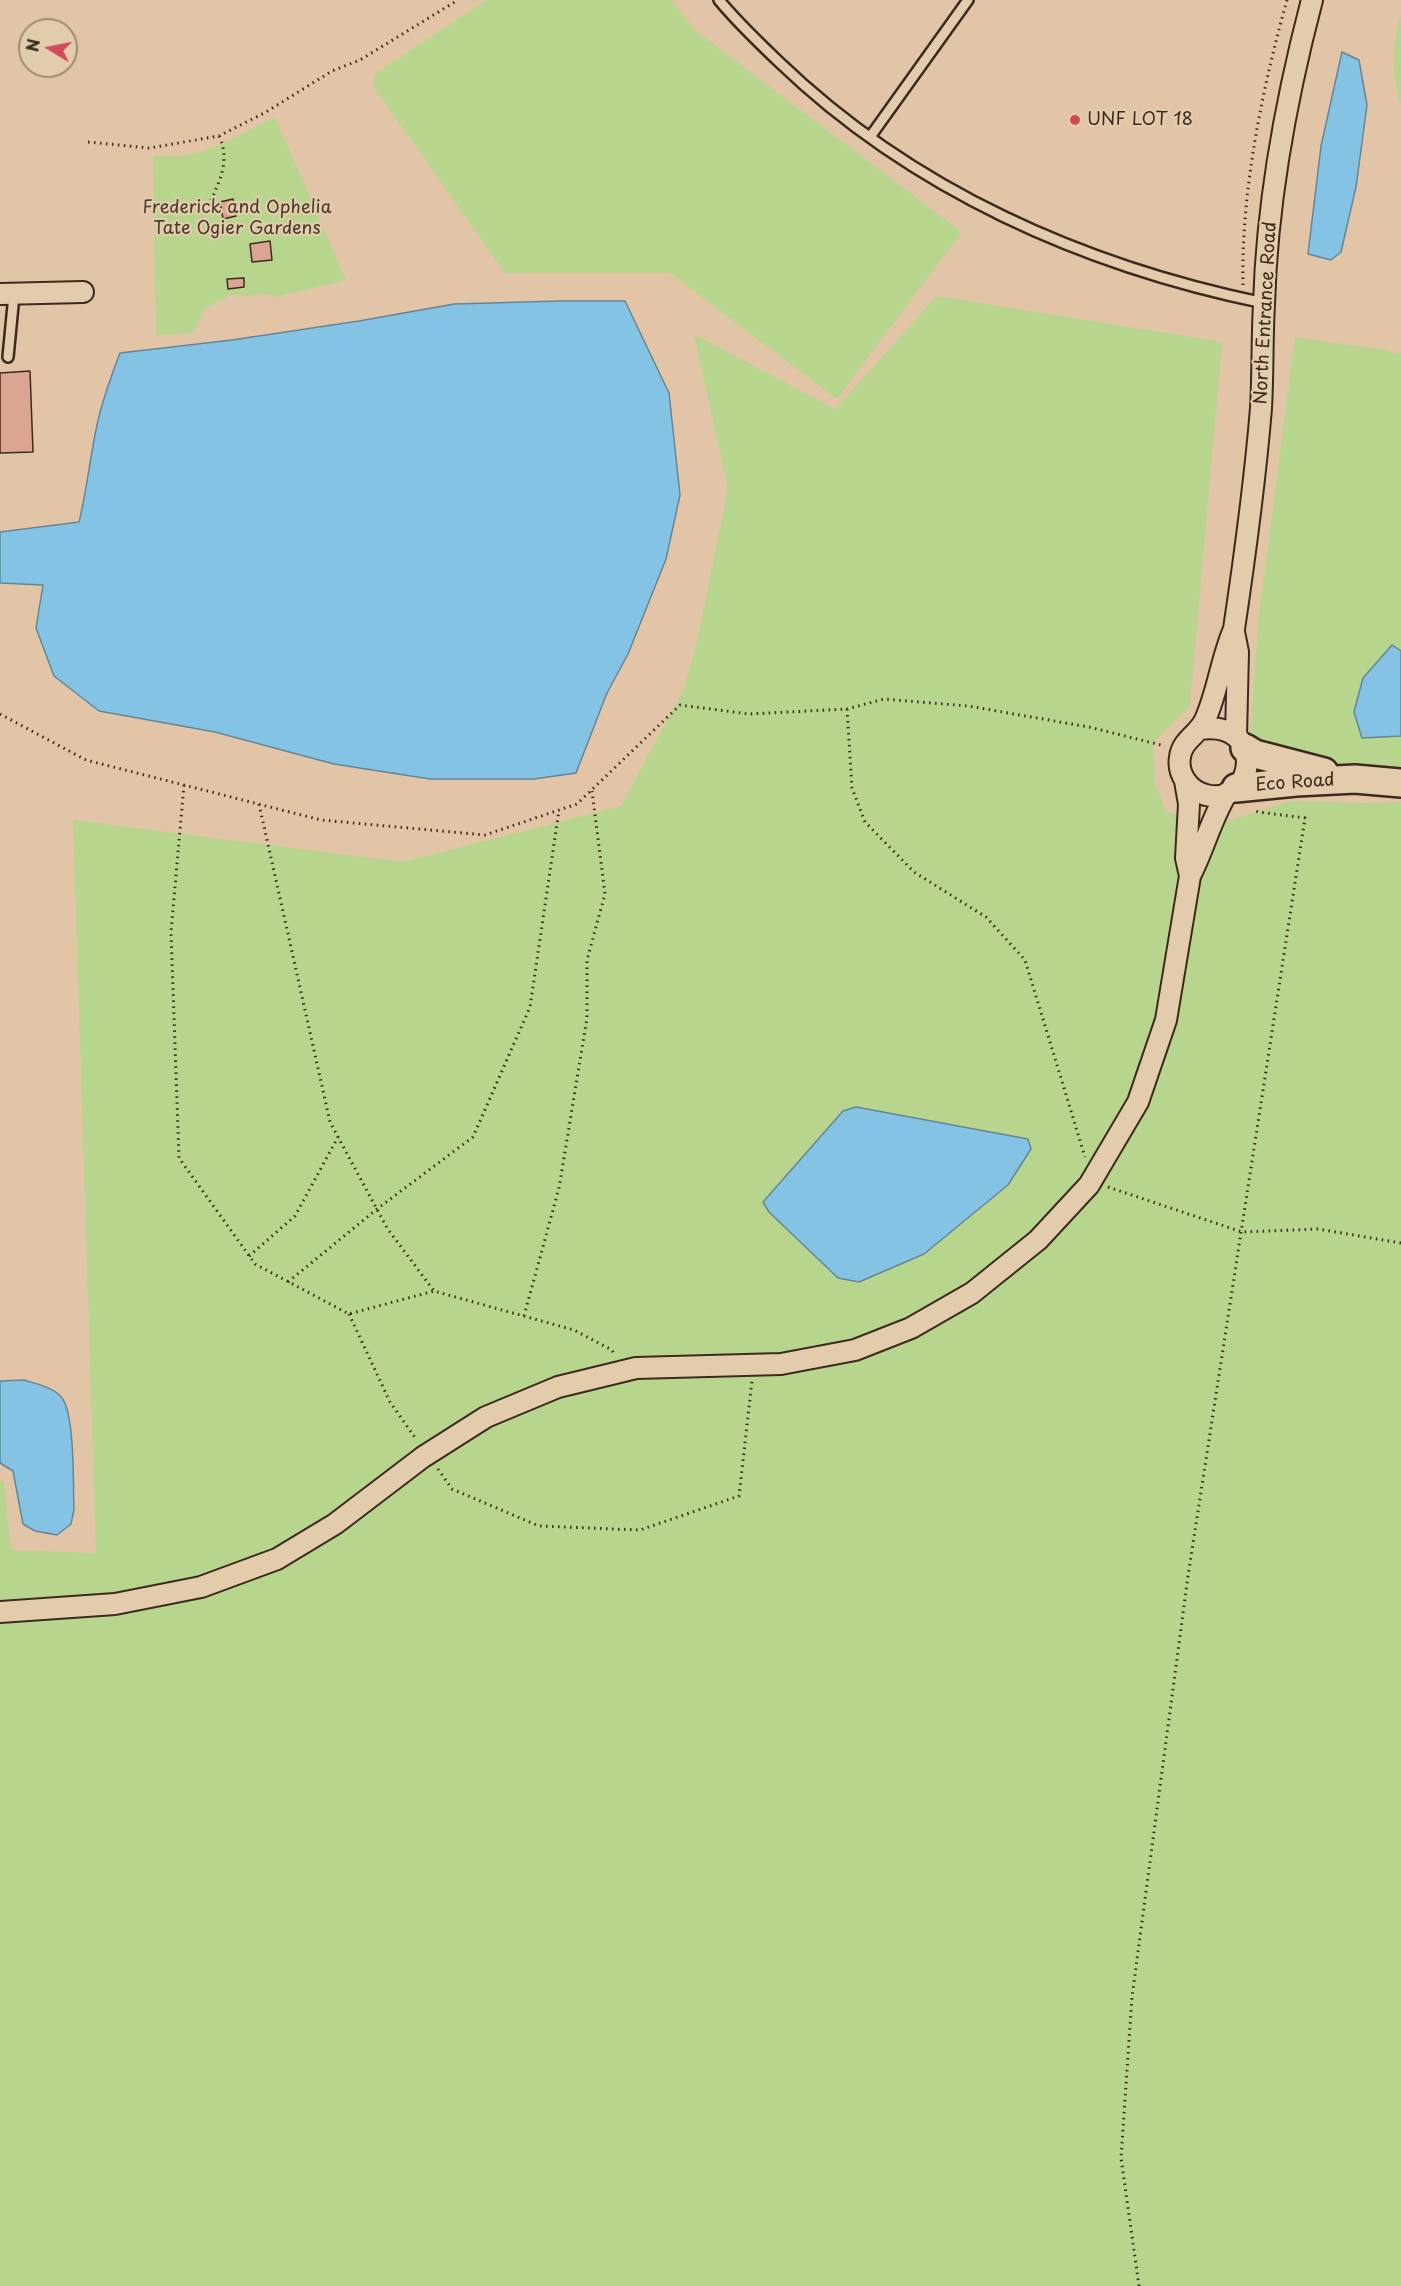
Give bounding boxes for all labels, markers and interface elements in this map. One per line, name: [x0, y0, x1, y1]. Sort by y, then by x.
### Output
north arrow: [18, 18, 78, 78]
text: N: [19, 37, 45, 54]
place label: UNF LOT 18: [1087, 109, 1193, 131]
marker: UNF LOT 18: [1068, 113, 1082, 127]
park label: Frederick and Ophelia Tate Ogier Gardens: [142, 197, 332, 240]
street label: North Entrance Road: [1250, 221, 1282, 405]
street label: Eco Road: [1255, 769, 1335, 797]

